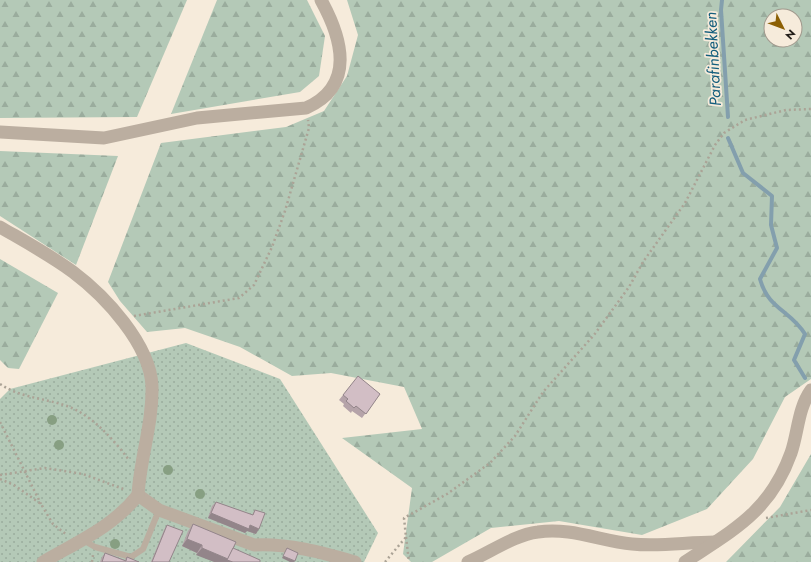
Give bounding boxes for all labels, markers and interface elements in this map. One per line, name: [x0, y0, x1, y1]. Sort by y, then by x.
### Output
north arrow: [763, 8, 803, 48]
water label: Parafinbekken: [699, 11, 727, 107]
text: N: [782, 26, 799, 43]

